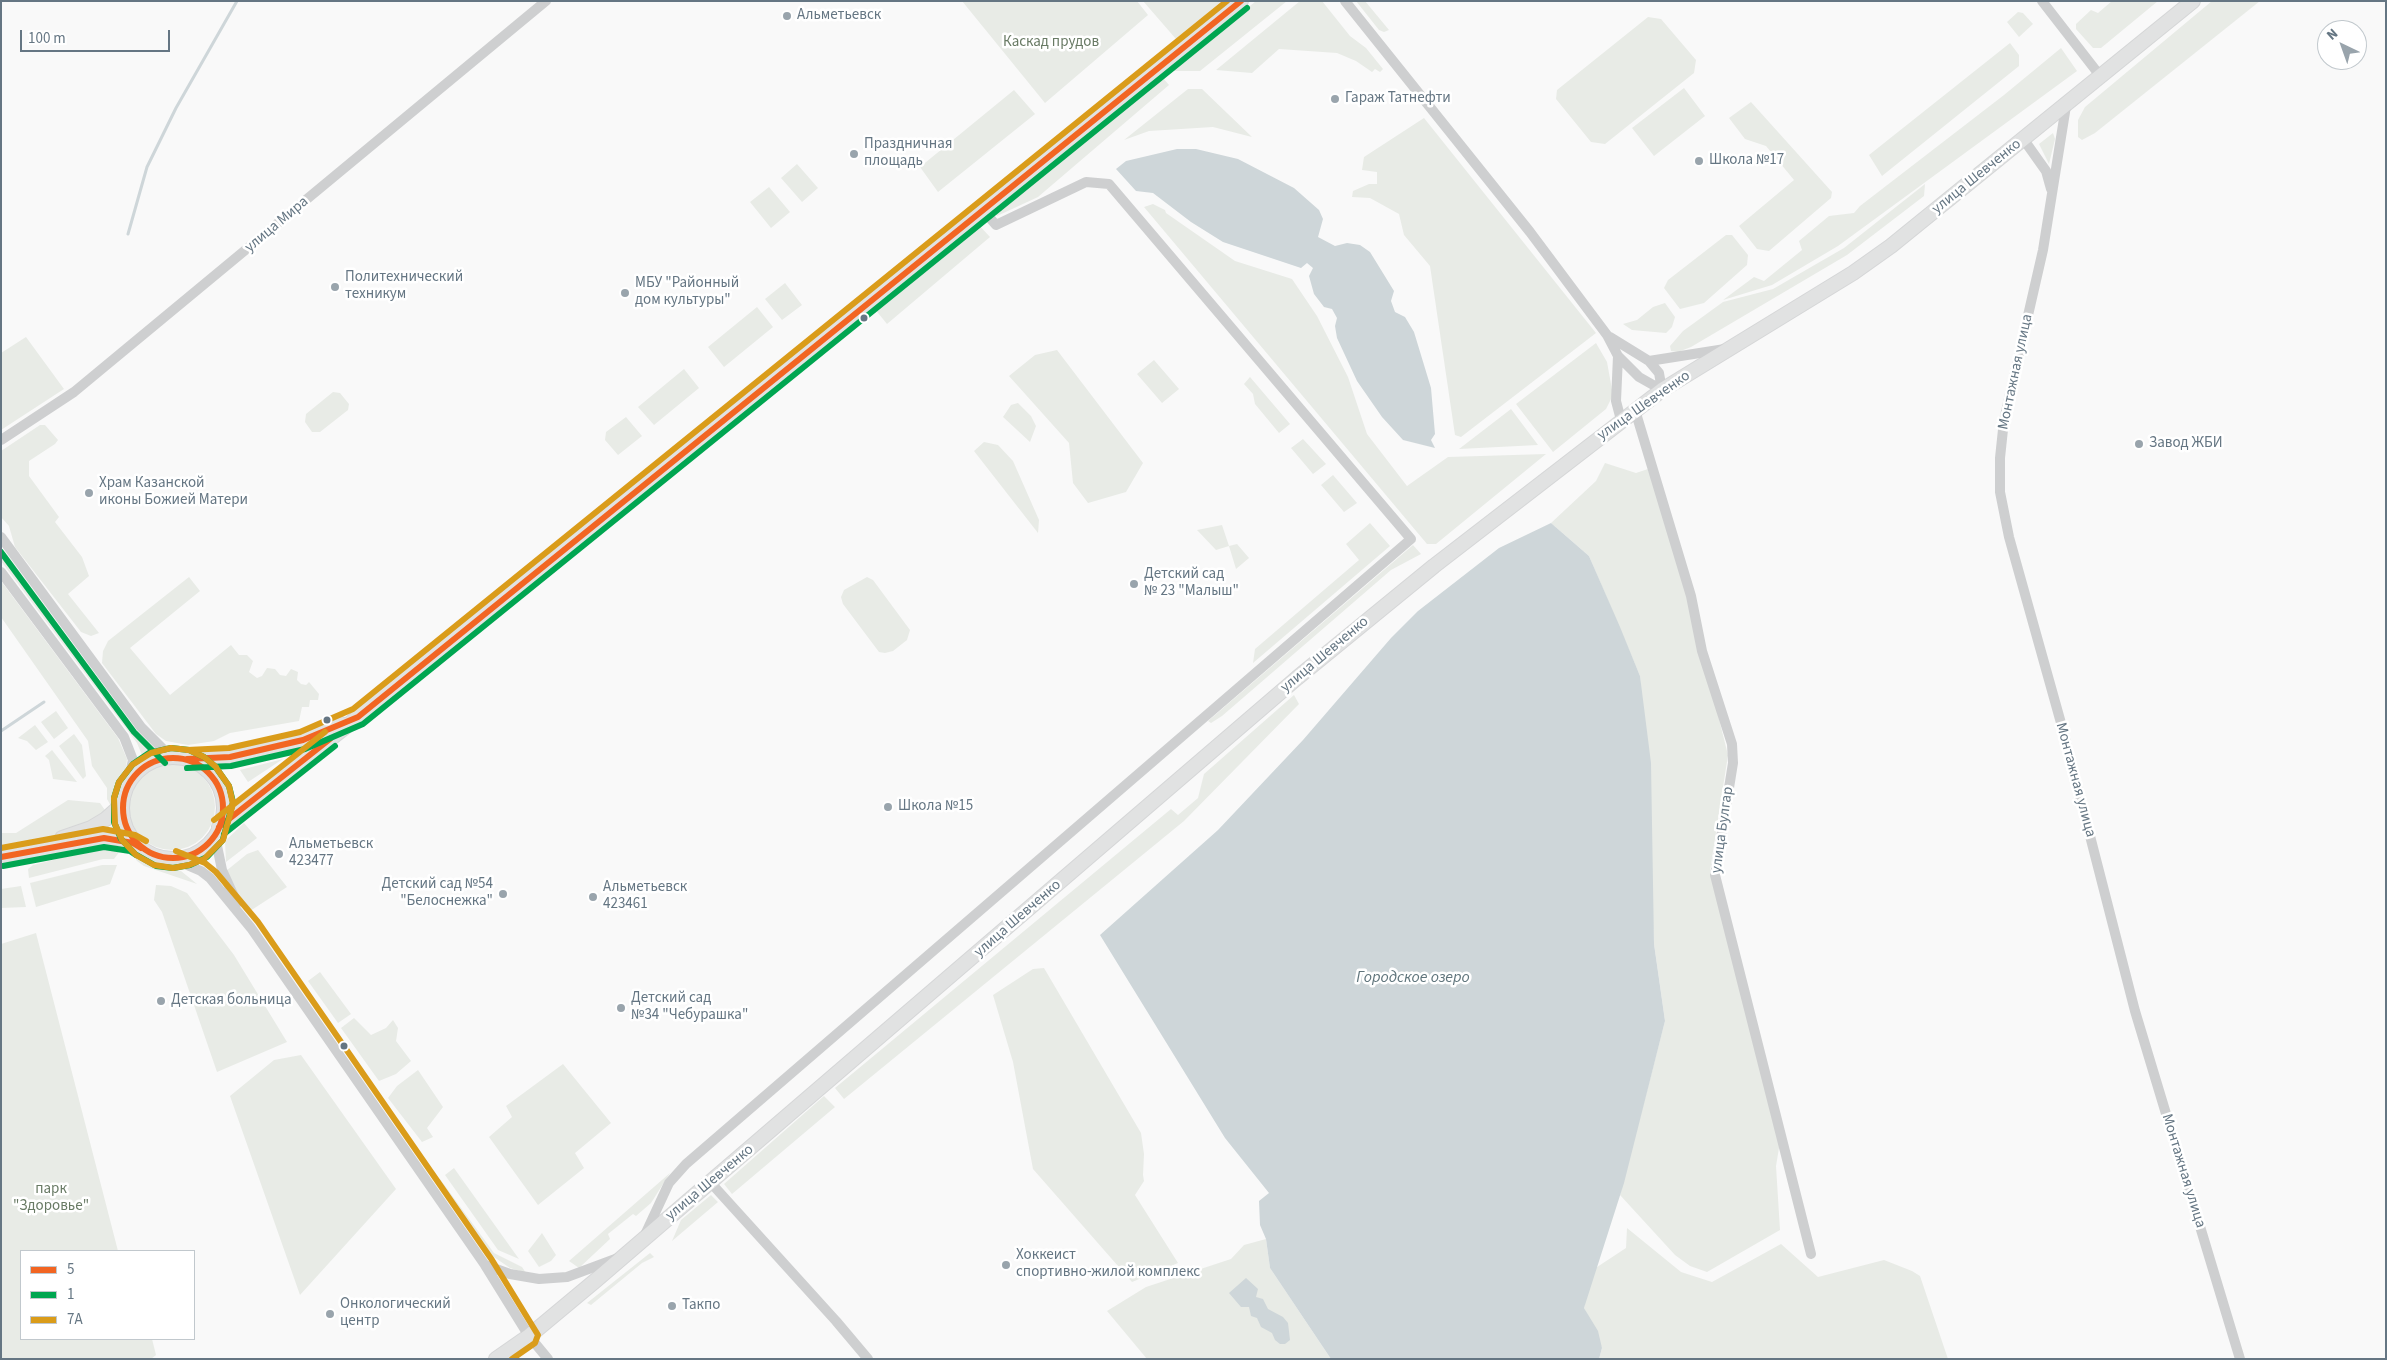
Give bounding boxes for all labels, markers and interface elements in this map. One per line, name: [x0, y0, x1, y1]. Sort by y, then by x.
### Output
place label: Альметьевск: [797, 7, 881, 25]
marker: Альметьевск: [781, 10, 793, 22]
scale bar: [22, 20, 172, 52]
north arrow: [2317, 20, 2367, 70]
text: N: [2322, 24, 2343, 45]
text: 100 m: [28, 28, 66, 49]
park label: Каскад прудов: [1003, 34, 1099, 52]
place label: Гараж Татнефти: [1345, 90, 1451, 108]
marker: Гараж Татнефти: [1329, 93, 1341, 105]
place label: Праздничная площадь: [864, 136, 952, 171]
street label: улица Шевченко: [1929, 136, 2025, 218]
marker: Праздничная площадь: [848, 148, 860, 160]
place label: Школа №17: [1709, 152, 1784, 170]
marker: Школа №17: [1693, 155, 1705, 167]
street label: улица Мира: [242, 193, 312, 257]
place label: Политехнический техникум: [345, 269, 463, 304]
place label: МБУ "Районный дом культуры": [635, 275, 739, 310]
marker: Политехнический техникум: [329, 281, 341, 293]
marker: МБУ "Районный дом культуры": [619, 287, 631, 299]
street label: Монтажная улица: [1995, 312, 2037, 432]
unlabelled marker: [859, 313, 869, 323]
street label: улица Шевченко: [1594, 367, 1694, 445]
place label: Завод ЖБИ: [2149, 435, 2223, 453]
marker: Завод ЖБИ: [2133, 438, 2145, 450]
place label: Храм Казанской иконы Божией Матери: [99, 475, 248, 510]
marker: Храм Казанской иконы Божией Матери: [83, 487, 95, 499]
place label: Детский сад № 23 "Малыш": [1144, 566, 1239, 601]
marker: Детский сад № 23 "Малыш": [1128, 578, 1140, 590]
street label: улица Шевченко: [1277, 613, 1373, 697]
unlabelled marker: [322, 715, 332, 725]
street label: Монтажная улица: [2051, 721, 2099, 839]
street label: улица Булгар: [1708, 786, 1738, 874]
place label: Школа №15: [898, 798, 973, 816]
marker: Школа №15: [882, 801, 894, 813]
place label: Альметьевск 423477: [289, 836, 373, 871]
marker: Альметьевск 423477: [273, 848, 285, 860]
place label: Детский сад №54 "Белоснежка": [382, 876, 493, 911]
street label: улица Шевченко: [971, 876, 1065, 962]
place label: Альметьевск 423461: [603, 879, 687, 914]
marker: Детский сад №54 "Белоснежка": [497, 888, 509, 900]
marker: Альметьевск 423461: [587, 891, 599, 903]
water label: Городское озеро: [1356, 968, 1470, 988]
place label: Детский сад №34 "Чебурашка": [631, 990, 748, 1025]
place label: Детская больница: [171, 992, 292, 1010]
marker: Детская больница: [155, 995, 167, 1007]
marker: Детский сад №34 "Чебурашка": [615, 1002, 627, 1014]
unlabelled marker: [339, 1041, 349, 1051]
street label: Монтажная улица: [2157, 1112, 2209, 1230]
street label: улица Шевченко: [662, 1141, 758, 1225]
park label: парк "Здоровье": [13, 1181, 89, 1216]
place label: Хоккеист спортивно-жилой комплекс: [1016, 1247, 1200, 1282]
legend: [20, 1250, 195, 1340]
text: 5: [67, 1259, 74, 1280]
marker: Хоккеист спортивно-жилой комплекс: [1000, 1259, 1012, 1271]
text: 1: [67, 1284, 74, 1305]
place label: Онкологический центр: [340, 1296, 451, 1331]
place label: Такпо: [682, 1297, 720, 1315]
marker: Такпо: [666, 1300, 678, 1312]
marker: Онкологический центр: [324, 1308, 336, 1320]
text: 7А: [67, 1309, 83, 1330]

